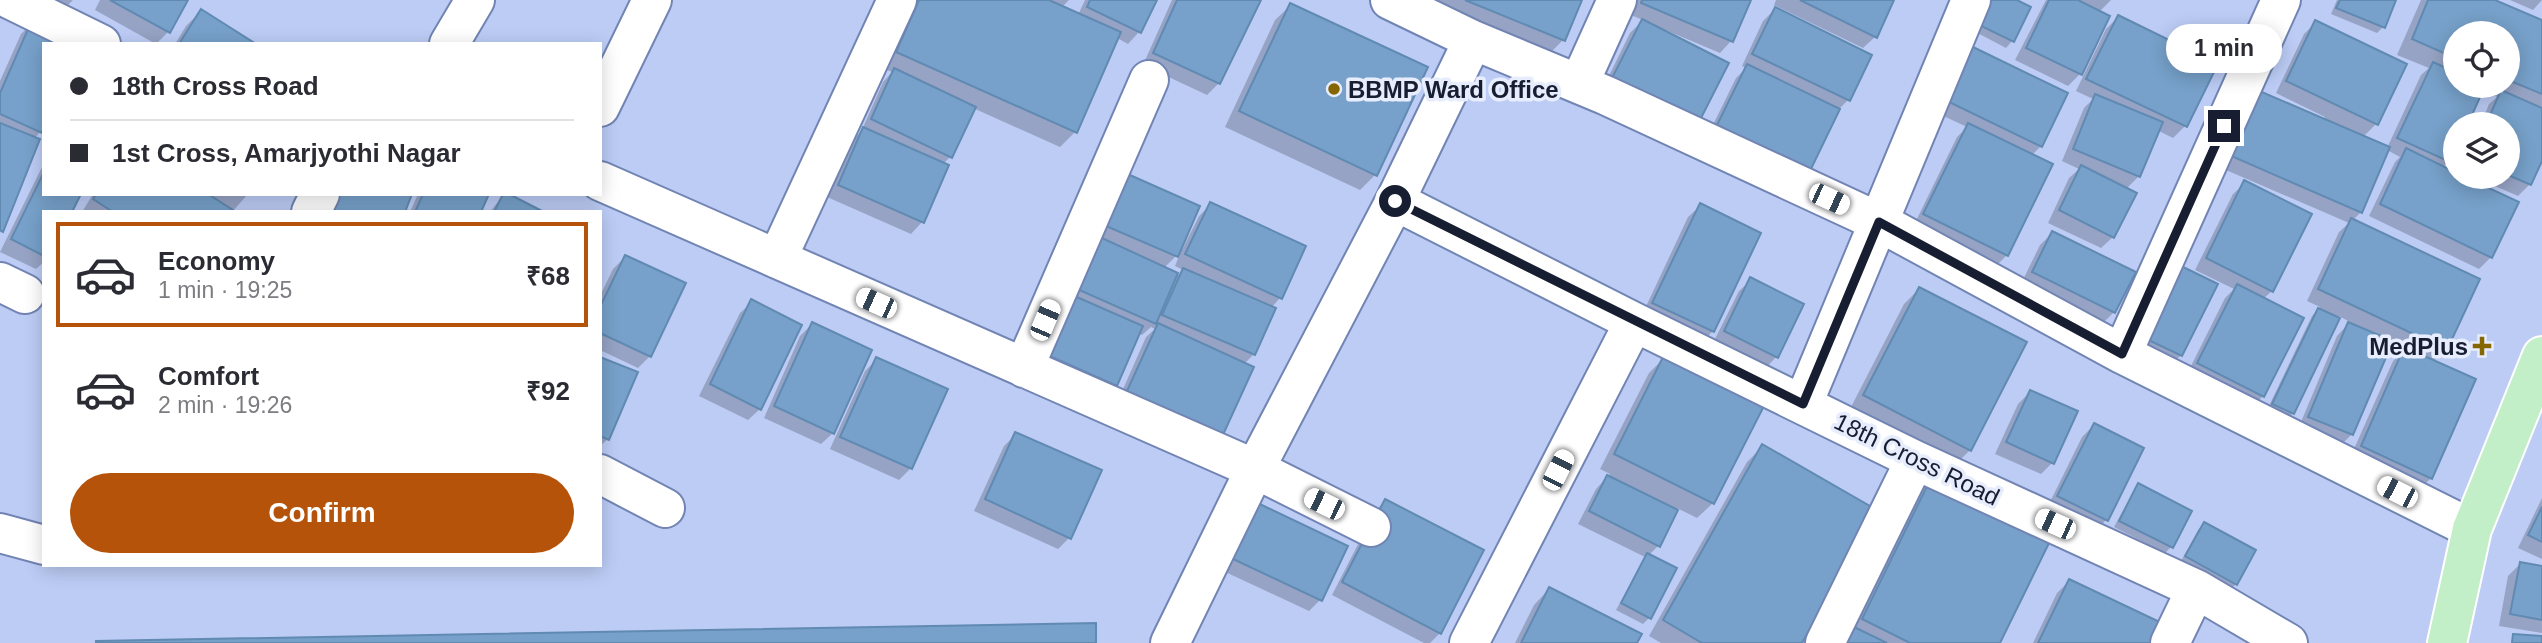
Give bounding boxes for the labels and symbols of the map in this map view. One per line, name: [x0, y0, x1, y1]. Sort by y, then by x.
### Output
callout: 1 min: [2166, 24, 2282, 74]
place label: BBMP Ward Office: [1348, 76, 1559, 103]
marker: BBMP Ward Office: [1326, 81, 1342, 97]
route end: [2208, 110, 2240, 142]
car: [1806, 181, 1853, 217]
route start: [1379, 185, 1411, 217]
car: [853, 285, 900, 321]
car: [1028, 297, 1063, 343]
place label: MedPlus: [2369, 333, 2468, 360]
marker: MedPlus: [2474, 338, 2490, 354]
street label: 18th Cross Road: [1830, 407, 2004, 511]
car: [1540, 447, 1577, 493]
car: [2374, 473, 2421, 511]
car: [1301, 485, 1348, 523]
car: [2032, 506, 2079, 542]

